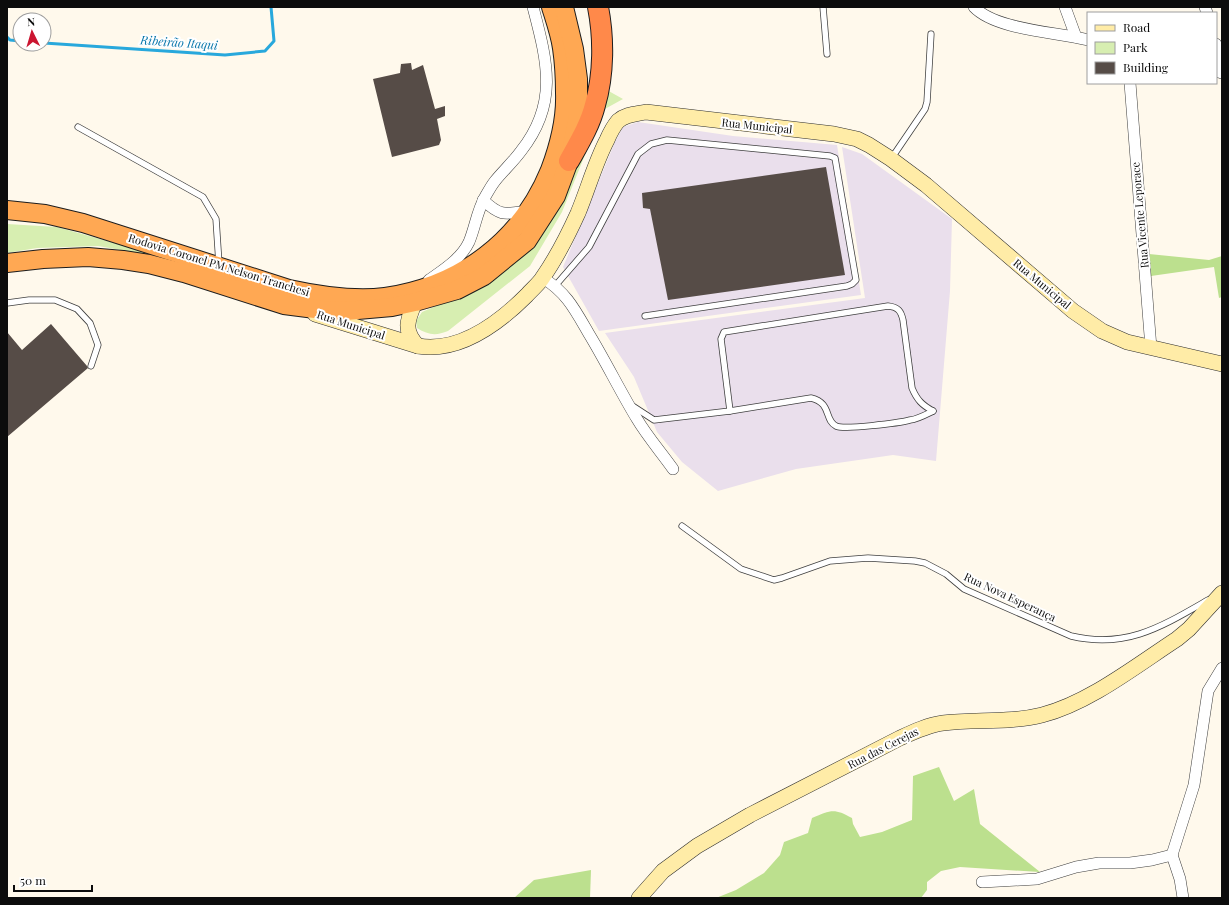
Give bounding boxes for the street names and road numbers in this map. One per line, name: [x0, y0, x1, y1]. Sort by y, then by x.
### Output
street label: Rua Municipal: [721, 114, 793, 137]
street label: Rua Vicente Leporace: [1127, 161, 1152, 269]
street label: Rodovia Coronel PM Nelson Tranchesi: [127, 230, 312, 299]
street label: Rua Municipal: [1010, 255, 1074, 312]
street label: Rua Municipal: [315, 306, 387, 343]
street label: Rua Nova Esperança: [962, 569, 1059, 625]
street label: Rua das Cerejas: [845, 723, 921, 772]

